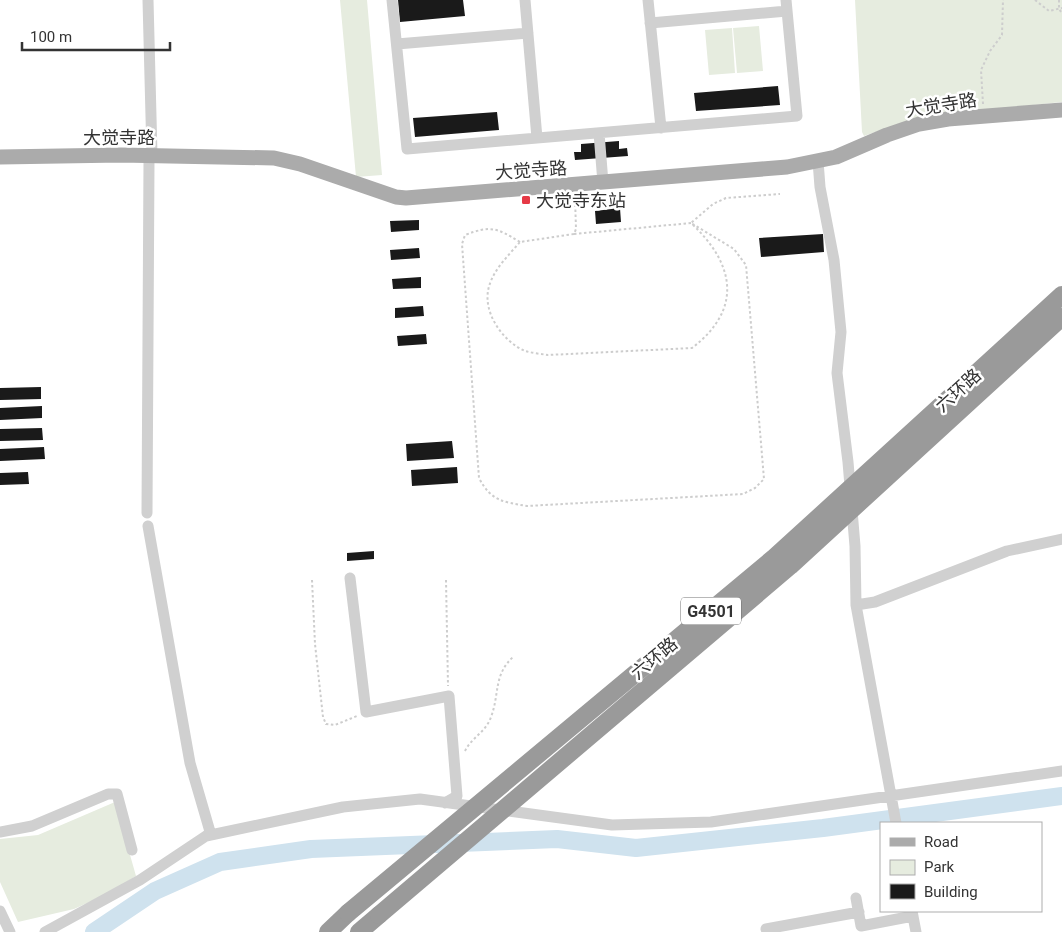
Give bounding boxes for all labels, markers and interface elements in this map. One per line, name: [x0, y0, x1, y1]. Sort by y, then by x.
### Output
scale bar: [22, 20, 170, 52]
text: 100 m: [30, 28, 72, 46]
street label: 大觉寺路: [904, 89, 978, 121]
street label: 大觉寺路: [83, 127, 155, 148]
street label: 大觉寺路: [494, 157, 568, 183]
place label: 大觉寺东站: [536, 190, 626, 211]
marker: 大觉寺东站: [520, 194, 532, 206]
street label: 六环路: [931, 364, 985, 416]
road number: G4501: [681, 598, 741, 624]
street label: 六环路: [627, 633, 681, 683]
legend: [880, 822, 1042, 912]
text: Road: [924, 833, 958, 851]
text: Park: [924, 858, 955, 876]
text: Building: [924, 883, 978, 901]

